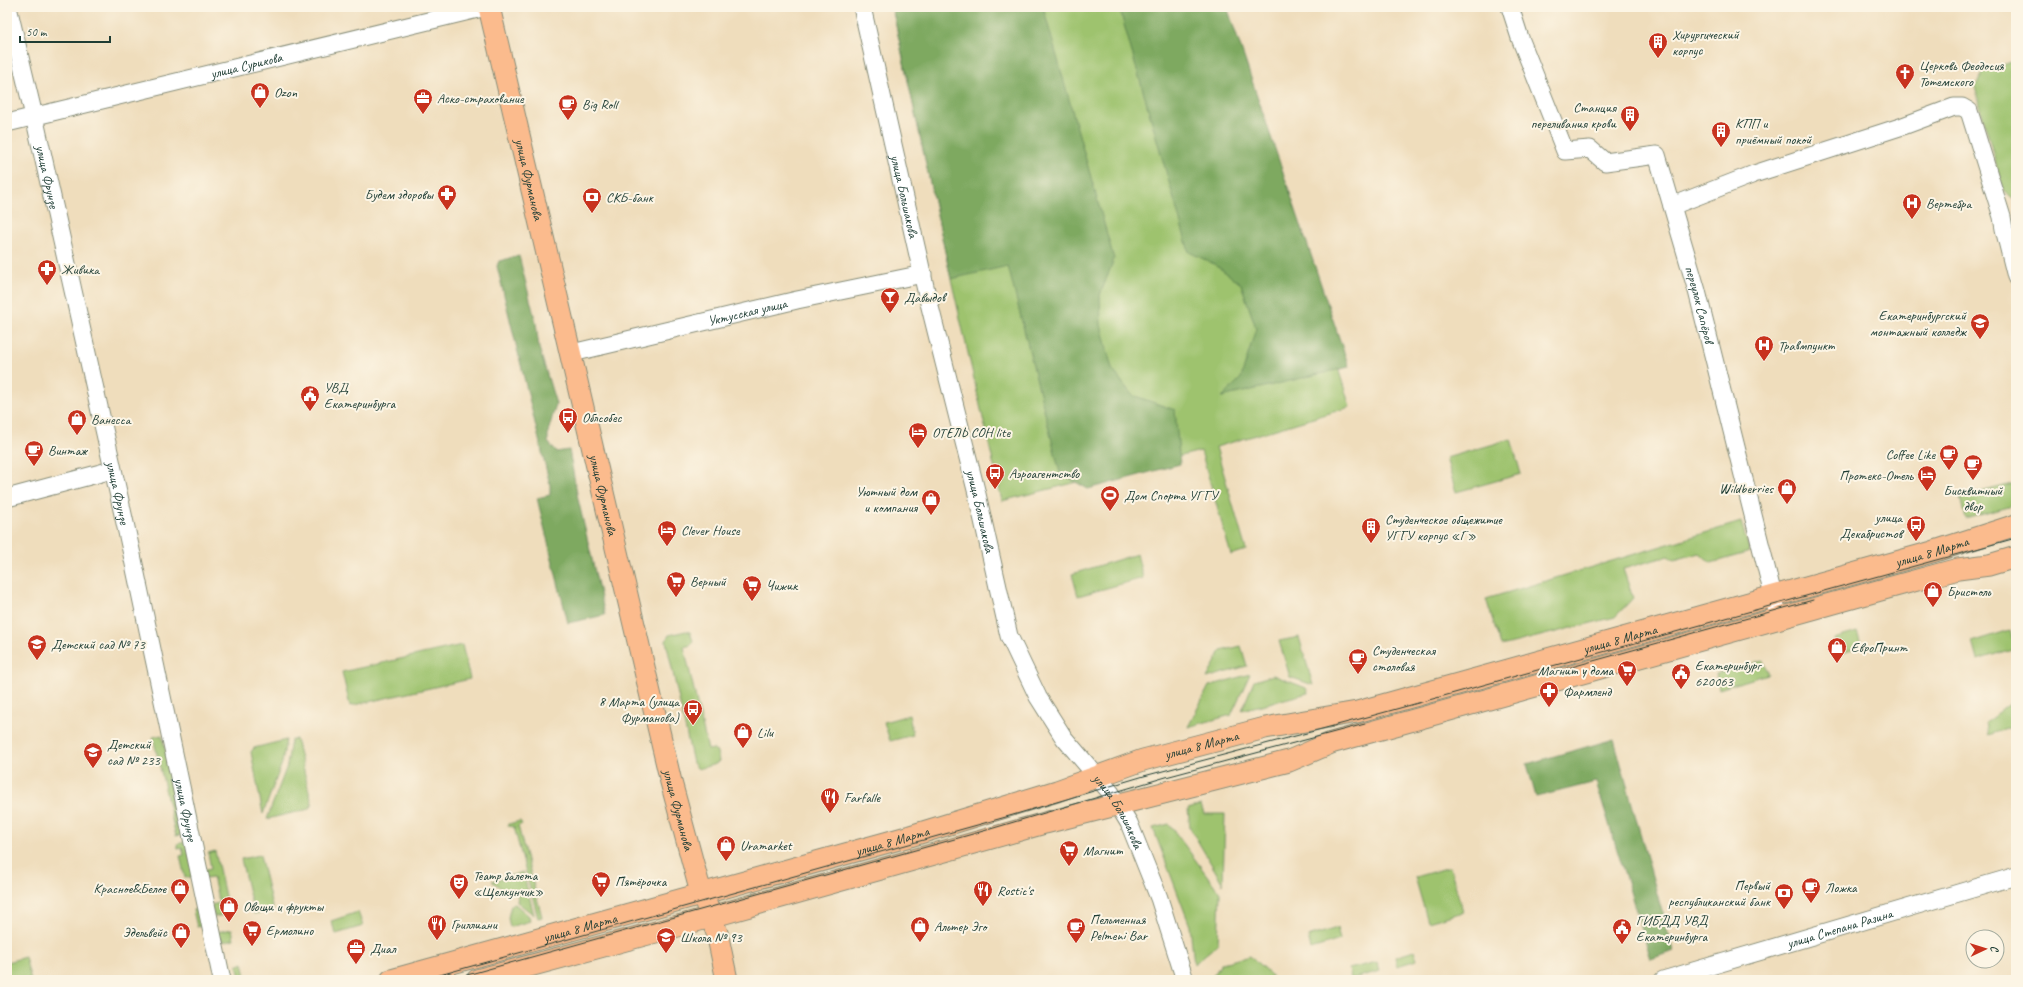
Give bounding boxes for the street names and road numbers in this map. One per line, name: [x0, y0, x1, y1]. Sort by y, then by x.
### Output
street label: улица Сурикова: [208, 48, 285, 82]
street label: улица Фурманова: [511, 136, 547, 223]
street label: улица Фрунзе: [32, 142, 63, 211]
street label: улица Большакова: [887, 152, 923, 240]
street label: переулок Сапёров: [1682, 264, 1719, 348]
street label: Уктусская улица: [706, 294, 790, 329]
street label: улица Фурманова: [586, 451, 622, 538]
street label: улица Фрунзе: [103, 458, 134, 527]
street label: улица Большакова: [962, 467, 999, 555]
street label: улица 8 Марта: [1892, 532, 1972, 571]
street label: улица 8 Марта: [1580, 620, 1660, 657]
street label: улица 8 Марта: [1162, 727, 1241, 763]
street label: улица Фурманова: [660, 767, 698, 853]
street label: улица Большакова: [1089, 769, 1147, 852]
street label: улица Фрунзе: [171, 775, 201, 844]
street label: улица 8 Марта: [852, 822, 932, 860]
street label: улица Степана Разина: [1784, 904, 1895, 952]
street label: улица 8 Марта: [540, 909, 620, 946]

